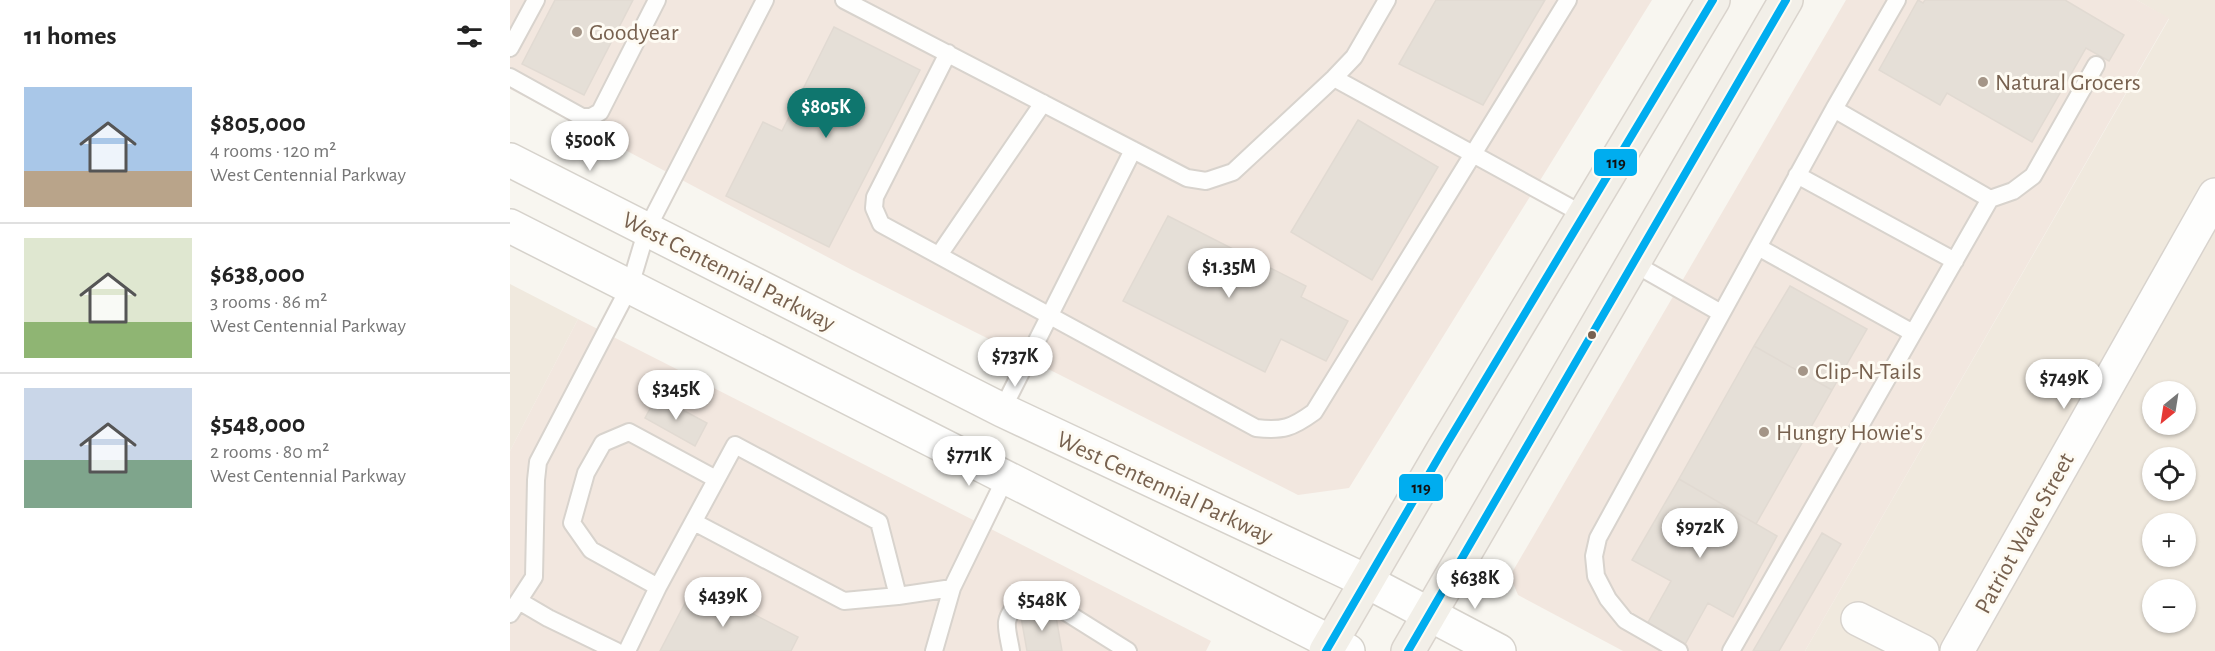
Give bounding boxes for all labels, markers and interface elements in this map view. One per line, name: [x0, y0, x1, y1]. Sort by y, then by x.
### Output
icon: filters: [453, 20, 486, 53]
place label: Goodyear: [589, 21, 679, 45]
text: 11 homes: [24, 23, 116, 49]
marker: Goodyear: [570, 25, 584, 39]
place label: Natural Grocers: [1995, 71, 2141, 95]
marker: Natural Grocers: [1976, 75, 1990, 89]
pin: $805K: [784, 88, 868, 139]
text: $805K: [801, 97, 851, 117]
text: $805,000: [210, 110, 306, 136]
icon: home: [72, 111, 144, 183]
pin: $500K: [548, 121, 632, 172]
text: $500K: [565, 130, 615, 150]
text: 4 rooms · 120 m²: [210, 141, 336, 161]
line badge: 119: [1593, 148, 1638, 177]
text: 119: [1606, 155, 1626, 171]
text: West Centennial Parkway: [210, 165, 406, 185]
street label: West Centennial Parkway: [618, 208, 839, 336]
pin: $1.35M: [1180, 248, 1278, 299]
text: $1.35M: [1202, 257, 1256, 277]
text: $638,000: [210, 261, 305, 287]
icon: home: [72, 262, 144, 334]
text: 3 rooms · 86 m²: [210, 292, 327, 312]
text: West Centennial Parkway: [210, 316, 406, 336]
unlabelled marker: [1586, 329, 1598, 341]
pin: $737K: [973, 337, 1057, 388]
text: $737K: [992, 346, 1038, 366]
pin: $749K: [2022, 359, 2106, 410]
place label: Clip-N-Tails: [1815, 360, 1921, 384]
marker: Clip-N-Tails: [1796, 364, 1810, 378]
text: $749K: [2039, 368, 2089, 388]
pin: $345K: [634, 370, 718, 421]
text: $345K: [652, 379, 700, 399]
north arrow: [2142, 381, 2196, 435]
map controls: [2142, 381, 2196, 633]
text: $548,000: [210, 411, 305, 437]
icon: home: [72, 412, 144, 484]
place label: Hungry Howie's: [1776, 421, 1923, 445]
marker: Hungry Howie's: [1757, 425, 1771, 439]
street label: West Centennial Parkway: [1053, 427, 1276, 549]
pin: $771K: [927, 436, 1011, 487]
text: 2 rooms · 80 m²: [210, 442, 329, 462]
text: $771K: [946, 445, 992, 465]
button: locate: [2142, 447, 2196, 501]
street label: Patriot Wave Street: [1971, 449, 2079, 618]
text: West Centennial Parkway: [210, 466, 406, 486]
line badge: 119: [1398, 473, 1444, 502]
text: 119: [1411, 480, 1431, 496]
pin: $972K: [1658, 508, 1742, 559]
button: +: [2142, 513, 2196, 567]
text: $972K: [1676, 517, 1724, 537]
pin: $638K: [1433, 559, 1517, 610]
text: $638K: [1451, 568, 1499, 588]
pin: $439K: [681, 577, 765, 628]
button: −: [2142, 579, 2196, 633]
pin: $548K: [1000, 581, 1084, 632]
text: $439K: [698, 586, 748, 606]
text: $548K: [1017, 590, 1067, 610]

